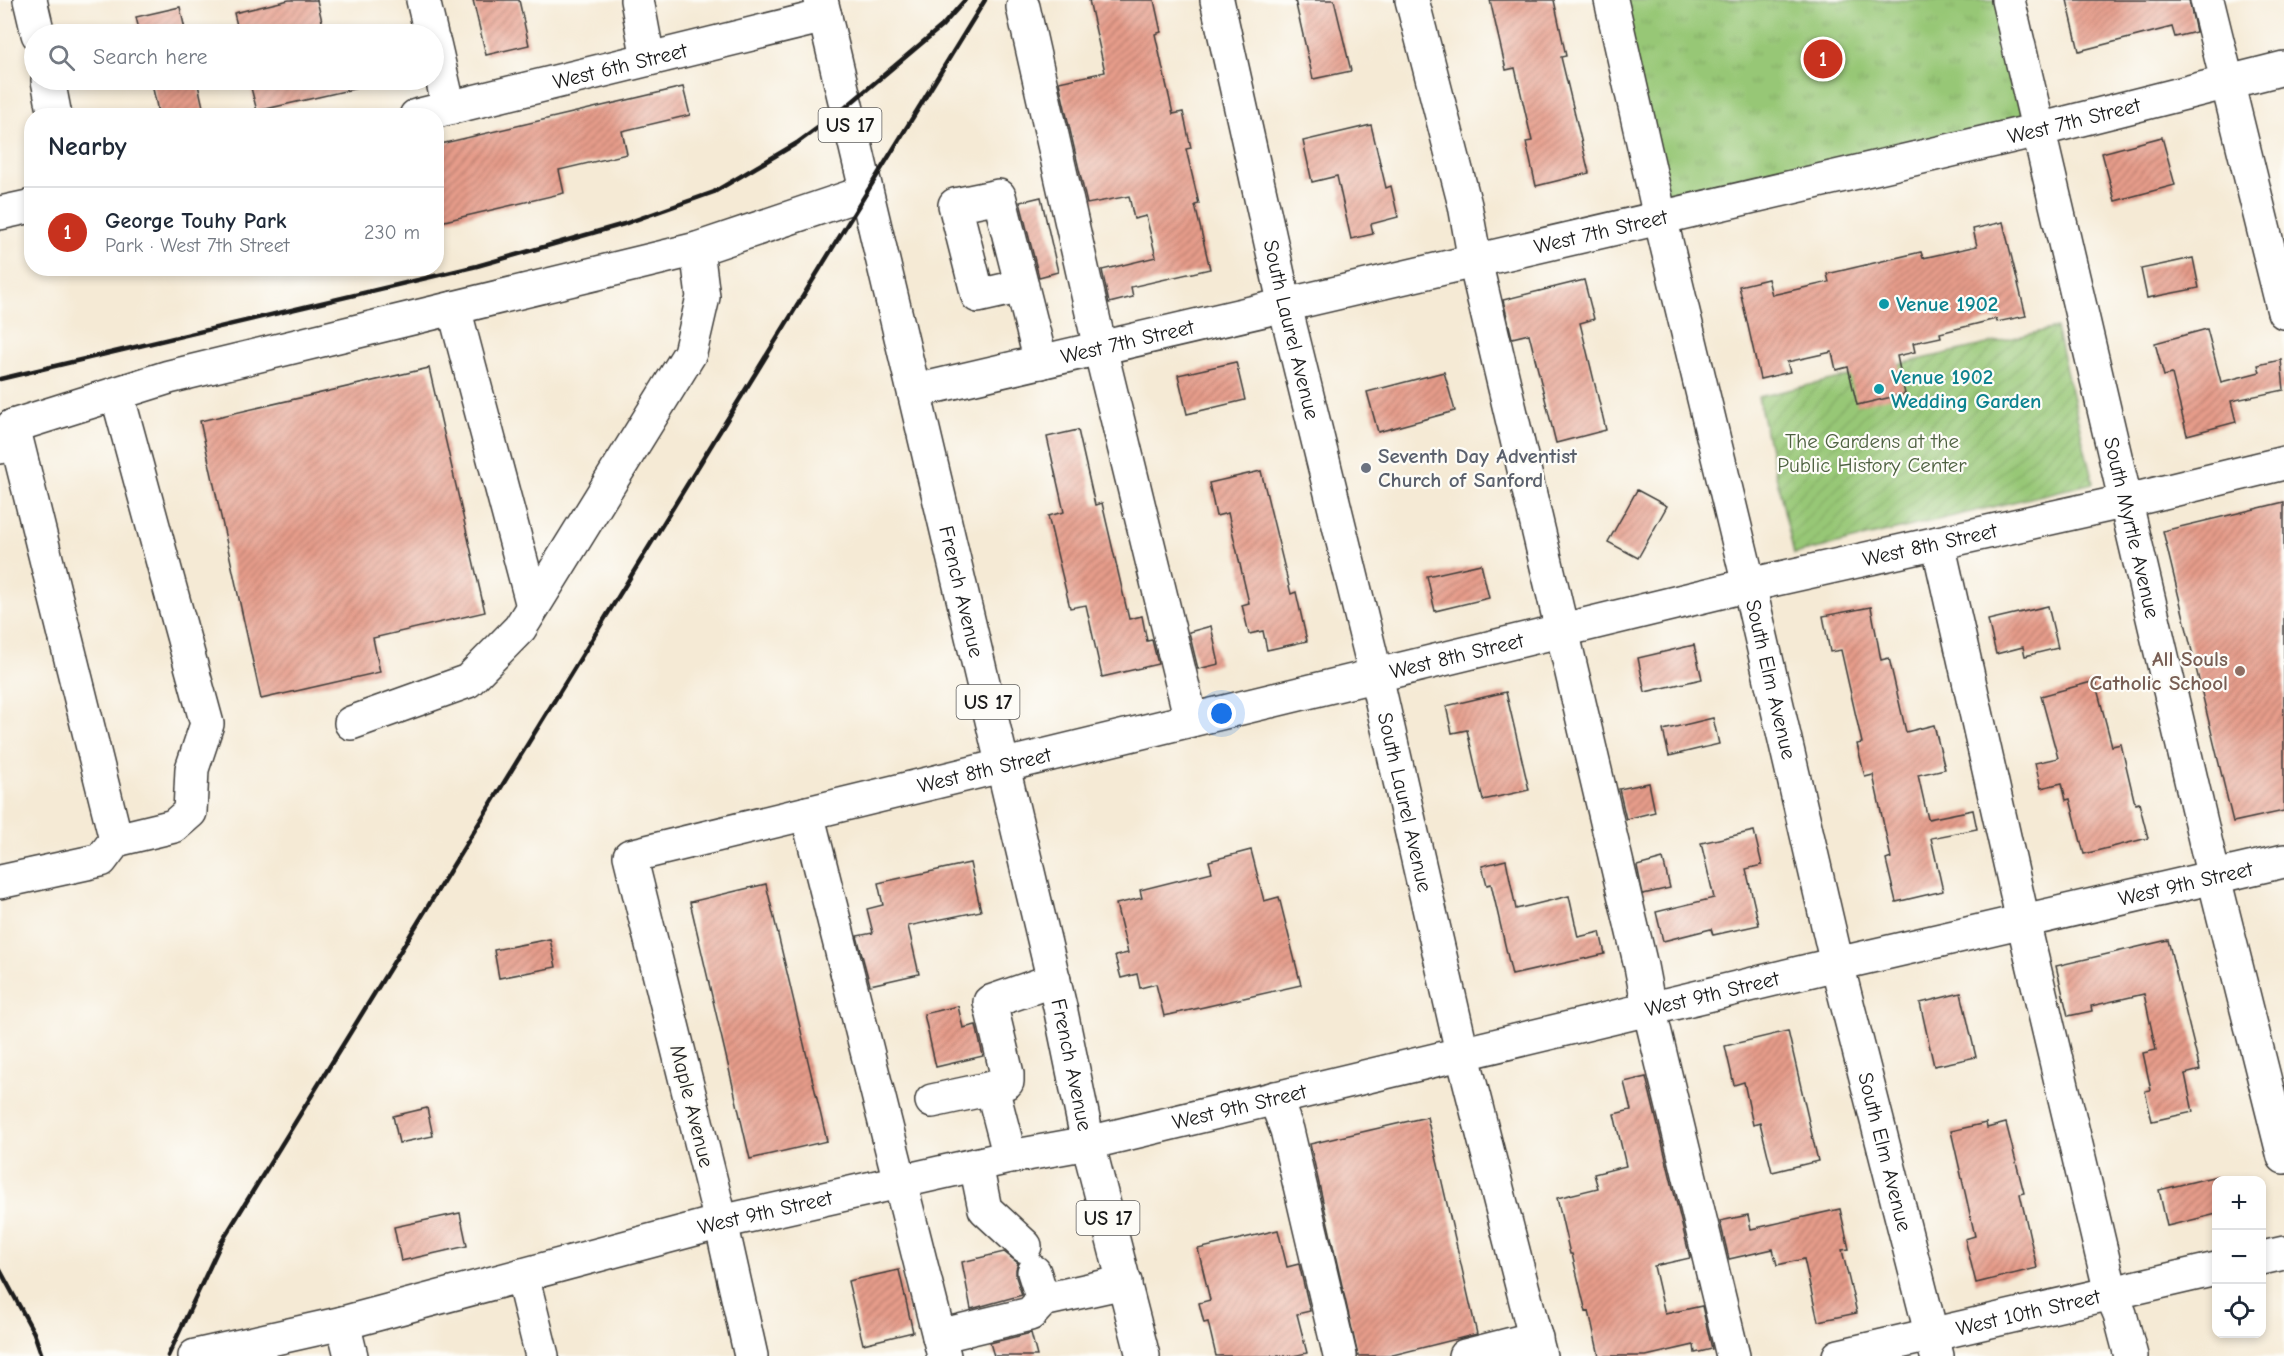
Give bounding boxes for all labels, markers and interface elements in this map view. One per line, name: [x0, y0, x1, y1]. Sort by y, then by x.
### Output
search box: [24, 24, 444, 90]
pin: 1: [1804, 36, 1842, 82]
street label: West 6th Street: [550, 38, 691, 94]
icon: search: [45, 41, 78, 74]
text: Search here: [93, 44, 208, 70]
street label: West 7th Street: [2005, 92, 2144, 149]
road number: US 17: [818, 108, 882, 142]
text: Nearby: [48, 132, 127, 162]
street label: West 7th Street: [1532, 204, 1671, 259]
text: George Touhy Park: [105, 208, 287, 234]
text: 1: [64, 221, 71, 244]
text: 230 m: [364, 221, 420, 244]
text: Park · West 7th Street: [105, 234, 290, 257]
street label: South Laurel Avenue: [1259, 238, 1324, 422]
place label: Venue 1902: [1896, 292, 1998, 316]
marker: Venue 1902: [1877, 297, 1891, 311]
street label: West 7th Street: [1058, 314, 1197, 369]
place label: Venue 1902 Wedding Garden: [1891, 365, 2042, 413]
marker: Venue 1902 Wedding Garden: [1872, 382, 1886, 396]
park label: The Gardens at the Public History Center: [1777, 429, 1967, 477]
street label: South Myrtle Avenue: [2099, 435, 2165, 621]
place label: Seventh Day Adventist Church of Sanford: [1378, 444, 1578, 492]
marker: Seventh Day Adventist Church of Sanford: [1359, 461, 1373, 475]
street label: West 8th Street: [1860, 518, 2000, 571]
street label: French Avenue: [934, 523, 989, 660]
street label: South Elm Avenue: [1741, 597, 1801, 762]
street label: West 8th Street: [1387, 628, 1527, 684]
place label: All Souls Catholic School: [2089, 647, 2228, 695]
marker: All Souls Catholic School: [2233, 664, 2247, 678]
road number: US 17: [956, 685, 1020, 719]
your location: [1207, 699, 1236, 728]
street label: South Laurel Avenue: [1373, 710, 1437, 894]
street label: West 8th Street: [915, 742, 1055, 798]
street label: West 9th Street: [2116, 856, 2256, 911]
street label: West 9th Street: [1643, 966, 1783, 1021]
street label: French Avenue: [1046, 996, 1097, 1133]
street label: Maple Avenue: [665, 1042, 719, 1170]
street label: South Elm Avenue: [1853, 1070, 1917, 1234]
street label: West 9th Street: [1170, 1079, 1310, 1134]
map controls: [2212, 1176, 2266, 1338]
button: +: [2212, 1176, 2266, 1230]
street label: West 9th Street: [695, 1185, 836, 1240]
road number: US 17: [1076, 1201, 1140, 1235]
button: −: [2212, 1230, 2266, 1284]
street label: West 10th Street: [1954, 1284, 2103, 1341]
button: locate: [2212, 1284, 2266, 1338]

